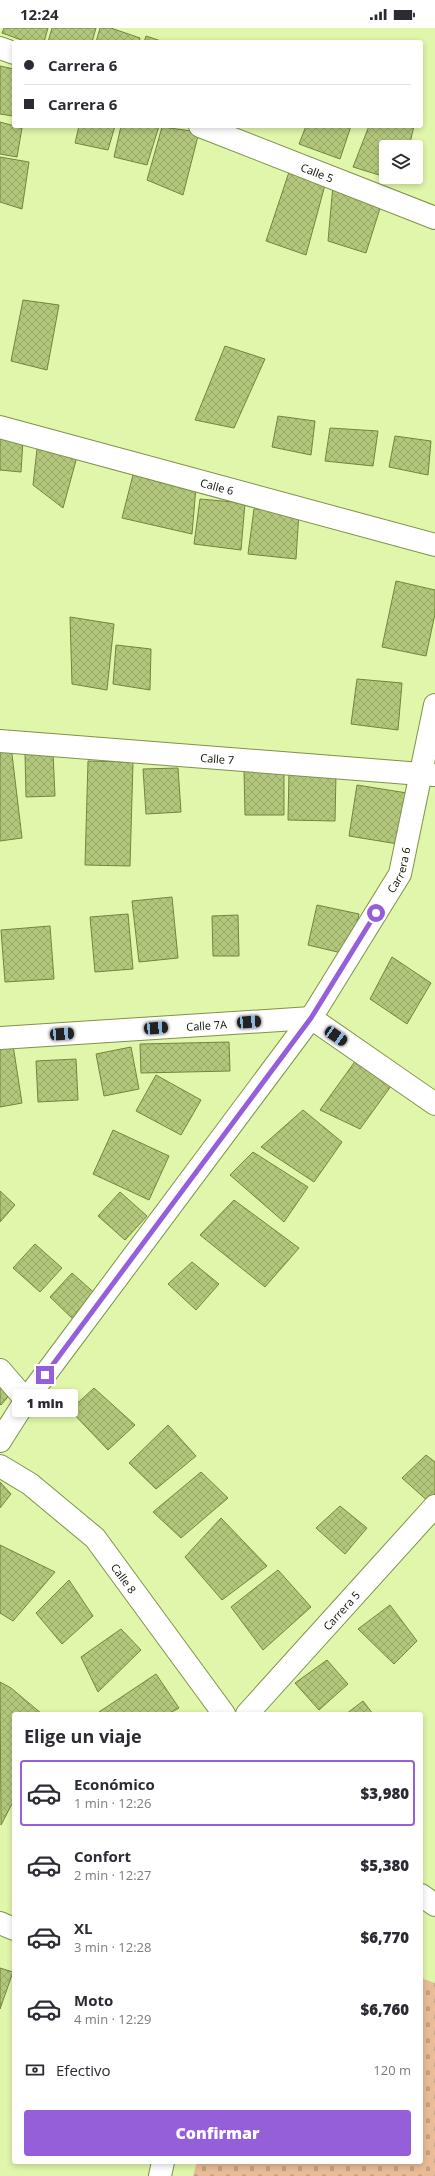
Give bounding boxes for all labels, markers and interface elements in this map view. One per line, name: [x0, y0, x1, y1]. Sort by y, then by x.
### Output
text: 12:24: [20, 4, 59, 24]
text: Carrera 6: [48, 55, 117, 75]
text: Carrera 6: [48, 94, 117, 114]
map controls: [379, 140, 423, 184]
button: layers: [379, 140, 423, 184]
street label: Calle 5: [299, 159, 336, 185]
street label: Calle 6: [199, 474, 236, 498]
street label: Calle 7: [200, 749, 235, 767]
street label: Carrera 6: [383, 845, 413, 895]
route start: [367, 904, 385, 922]
car: [237, 1015, 261, 1029]
street label: Calle 7A: [186, 1016, 228, 1034]
car: [144, 1021, 168, 1035]
car: [323, 1024, 349, 1048]
car: [50, 1027, 74, 1041]
route end: [36, 1366, 54, 1384]
callout: 1 min: [12, 1389, 78, 1417]
text: 1 min: [27, 1394, 63, 1412]
street label: Calle 8: [108, 1560, 140, 1596]
street label: Carrera 5: [319, 1587, 363, 1633]
text: Elige un viaje: [24, 1724, 142, 1748]
text: Económico: [74, 1774, 155, 1794]
icon: car: [26, 1775, 62, 1811]
text: $3,980: [361, 1783, 409, 1803]
text: 1 min · 12:26: [74, 1794, 151, 1812]
text: Confort: [74, 1846, 131, 1866]
icon: car: [26, 1847, 62, 1883]
text: $5,380: [361, 1855, 409, 1875]
text: 2 min · 12:27: [74, 1866, 151, 1884]
text: XL: [74, 1918, 92, 1938]
icon: car: [26, 1919, 62, 1955]
text: $6,770: [361, 1927, 409, 1947]
text: 3 min · 12:28: [74, 1938, 151, 1956]
text: Moto: [74, 1990, 113, 2010]
icon: car: [26, 1991, 62, 2027]
text: $6,760: [361, 1999, 409, 2019]
text: 4 min · 12:29: [74, 2010, 151, 2028]
icon: cash: [24, 2059, 46, 2081]
text: Efectivo: [56, 2060, 111, 2080]
text: 120 m: [373, 2061, 411, 2079]
button: Confirmar: [24, 2110, 411, 2156]

